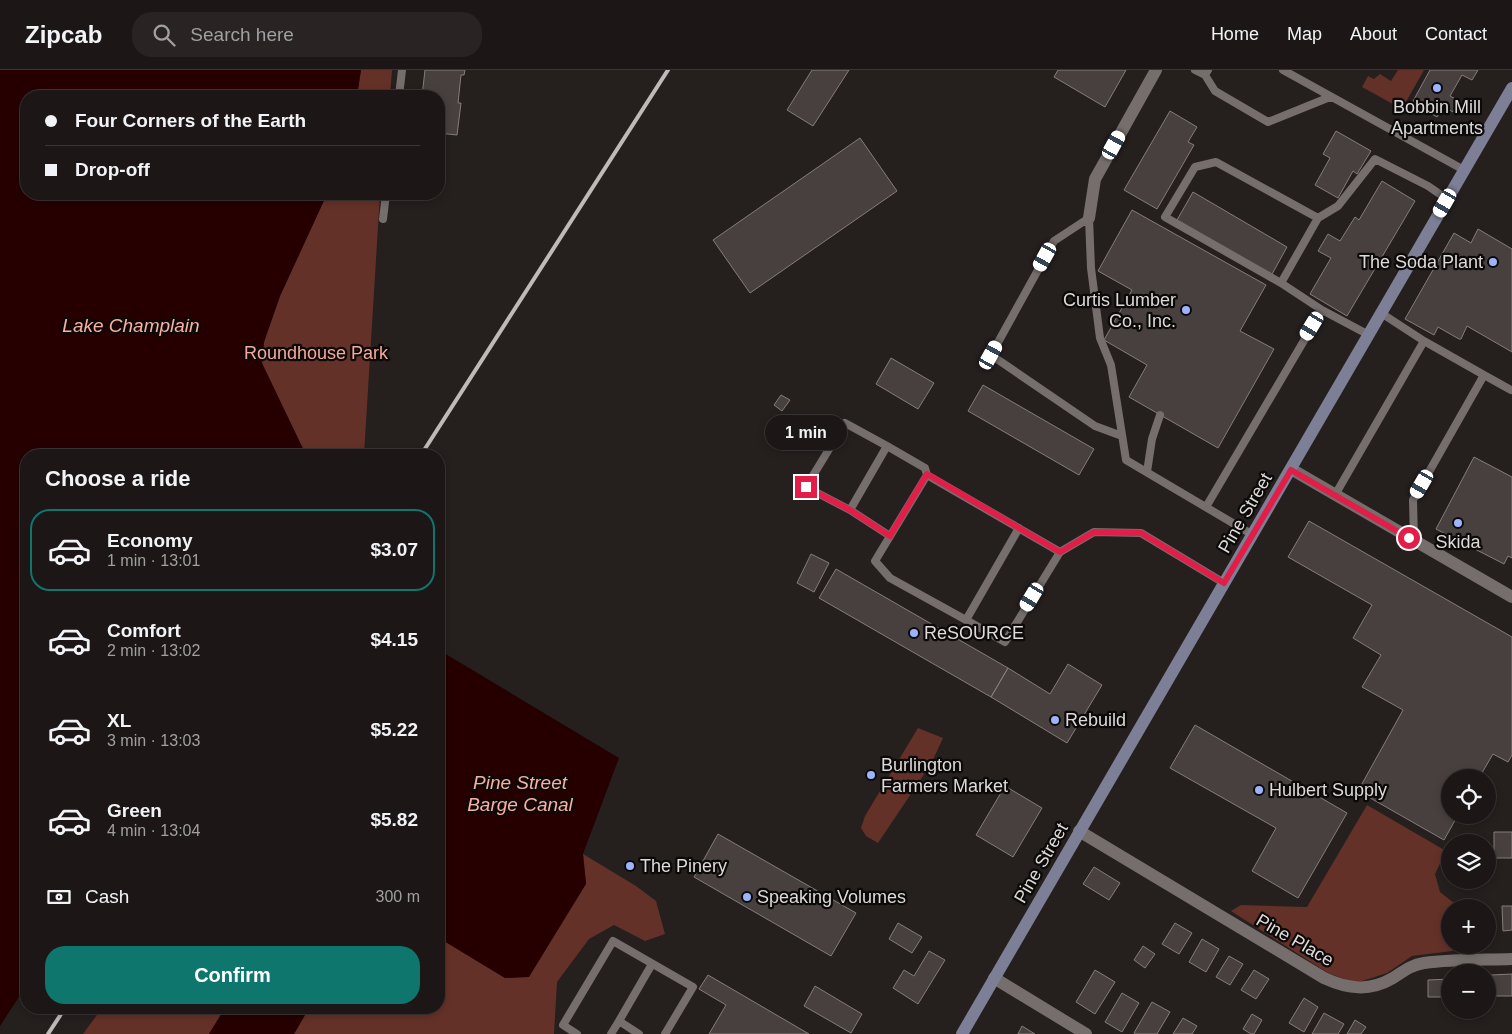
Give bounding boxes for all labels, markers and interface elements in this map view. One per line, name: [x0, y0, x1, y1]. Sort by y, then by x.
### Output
search box: [132, 12, 482, 57]
text: Zipcab: [25, 21, 102, 48]
icon: search: [150, 21, 178, 49]
text: Search here: [190, 24, 294, 45]
text: Home: [1211, 24, 1259, 44]
text: Map: [1287, 24, 1322, 44]
text: About: [1350, 24, 1397, 44]
text: Contact: [1425, 24, 1487, 44]
marker: Bobbin Mill Apartments: [1431, 82, 1443, 94]
place label: Bobbin Mill Apartments: [1391, 97, 1483, 138]
text: Four Corners of the Earth: [75, 110, 306, 131]
car: [1100, 128, 1127, 162]
text: Drop-off: [75, 159, 150, 180]
car: [1431, 186, 1458, 220]
car: [1031, 240, 1058, 274]
place label: The Soda Plant: [1359, 252, 1483, 272]
marker: The Soda Plant: [1487, 256, 1499, 268]
place label: Curtis Lumber Co., Inc.: [1063, 290, 1176, 331]
marker: Curtis Lumber Co., Inc.: [1180, 304, 1192, 316]
car: [1297, 309, 1326, 343]
water label: Lake Champlain: [62, 315, 200, 336]
car: [977, 338, 1004, 372]
park label: Roundhouse Park: [244, 343, 389, 363]
callout: 1 min: [765, 414, 847, 450]
text: 1 min: [785, 424, 827, 441]
text: Choose a ride: [45, 466, 190, 491]
car: [1408, 467, 1435, 501]
street label: Pine Street: [1214, 469, 1276, 557]
route end: [795, 476, 817, 498]
marker: Skida: [1452, 517, 1464, 529]
route start: [1398, 527, 1420, 549]
icon: car: [47, 528, 92, 573]
text: Economy: [107, 530, 193, 551]
place label: Skida: [1435, 532, 1482, 552]
text: $3.07: [370, 539, 418, 560]
text: 1 min · 13:01: [107, 552, 200, 569]
car: [1017, 580, 1046, 614]
icon: car: [47, 618, 92, 663]
text: Comfort: [107, 620, 181, 641]
place label: ReSOURCE: [924, 623, 1024, 643]
marker: ReSOURCE: [908, 627, 920, 639]
text: $4.15: [370, 629, 418, 650]
text: 2 min · 13:02: [107, 642, 200, 659]
icon: car: [47, 708, 92, 753]
text: XL: [107, 710, 131, 731]
place label: Rebuild: [1065, 710, 1126, 730]
marker: Rebuild: [1049, 714, 1061, 726]
text: $5.22: [370, 719, 418, 740]
text: 3 min · 13:03: [107, 732, 200, 749]
place label: Burlington Farmers Market: [881, 755, 1008, 796]
marker: Burlington Farmers Market: [865, 769, 877, 781]
map controls: [1441, 769, 1496, 1019]
button: locate: [1441, 769, 1496, 824]
water label: Pine Street Barge Canal: [467, 772, 574, 815]
place label: Hulbert Supply: [1269, 780, 1387, 800]
marker: Hulbert Supply: [1253, 784, 1265, 796]
icon: car: [47, 798, 92, 843]
text: Green: [107, 800, 162, 821]
text: $5.82: [370, 809, 418, 830]
street label: Pine Street: [1010, 819, 1072, 907]
text: 4 min · 13:04: [107, 822, 200, 839]
button: layers: [1441, 834, 1496, 889]
place label: The Pinery: [640, 856, 727, 876]
marker: The Pinery: [624, 860, 636, 872]
icon: cash: [45, 883, 73, 911]
text: Cash: [85, 886, 129, 907]
place label: Speaking Volumes: [757, 887, 906, 907]
text: 300 m: [376, 888, 420, 905]
marker: Speaking Volumes: [741, 891, 753, 903]
button: +: [1441, 899, 1496, 954]
street label: Pine Place: [1253, 910, 1337, 970]
button: Confirm: [45, 946, 420, 1004]
button: −: [1441, 964, 1496, 1019]

